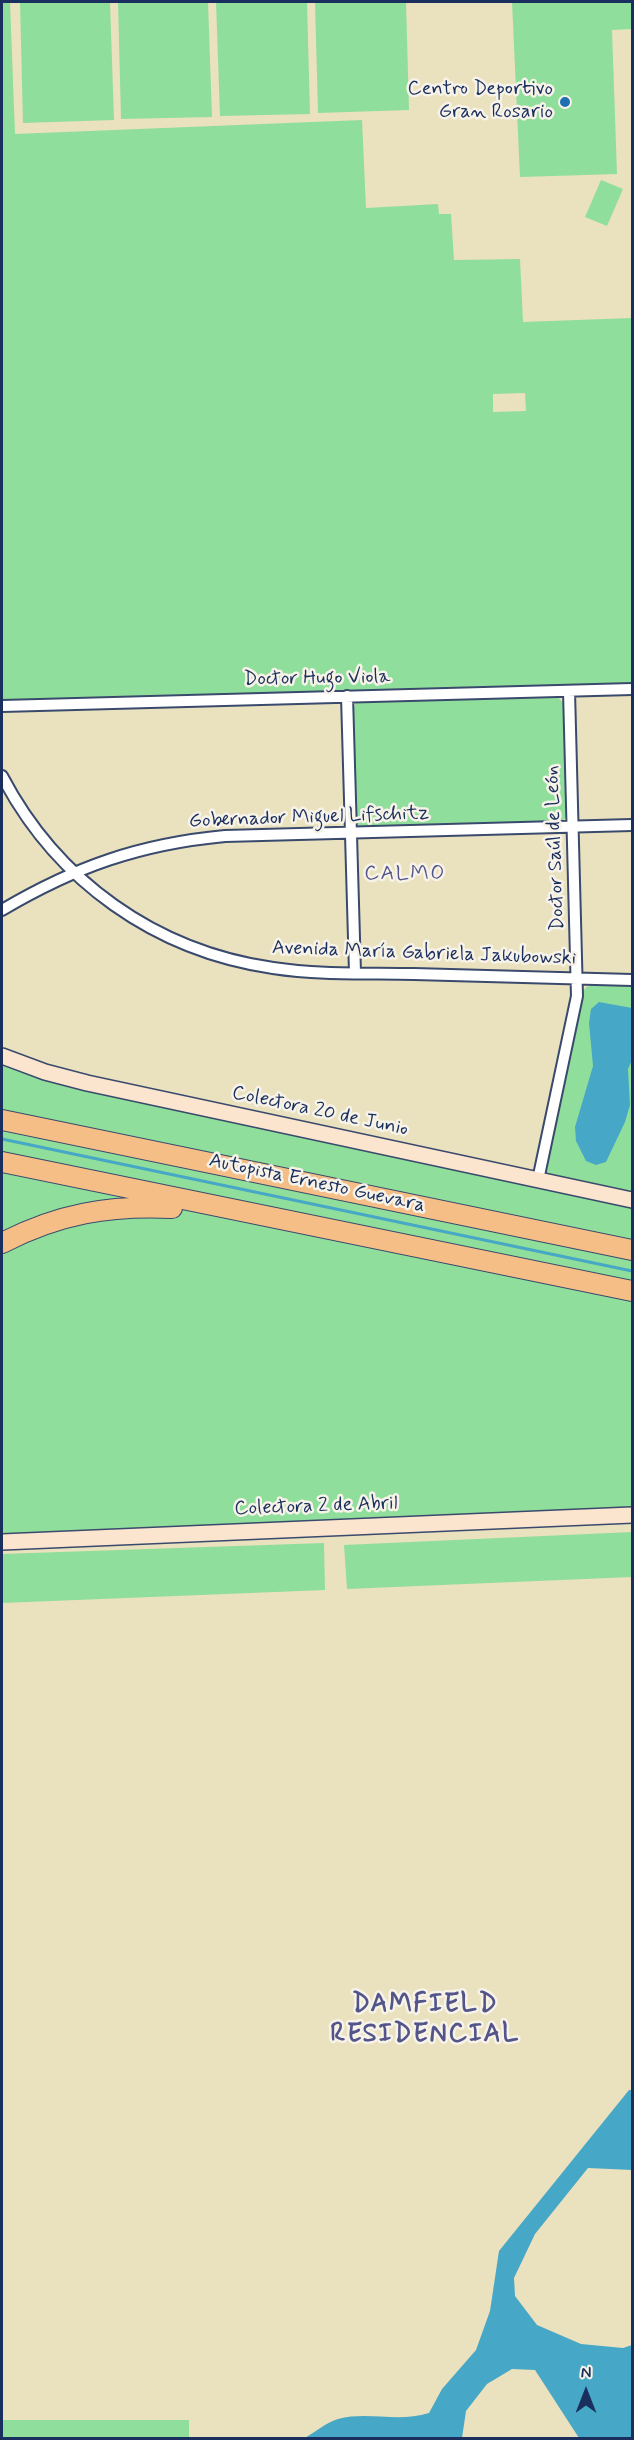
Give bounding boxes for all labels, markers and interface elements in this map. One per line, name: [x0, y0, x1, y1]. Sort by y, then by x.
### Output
place label: Centro Deportivo Gran Rosario: [408, 78, 553, 125]
marker: Centro Deportivo Gran Rosario: [558, 95, 572, 109]
street label: Doctor Hugo Viola: [243, 666, 391, 692]
street label: Doctor Saúl de León: [541, 765, 571, 931]
street label: Gobernador Miguel Lifschitz: [189, 802, 429, 834]
district label: CALMO: [366, 862, 444, 888]
street label: Avenida María Gabriela Jakubowski: [271, 937, 577, 971]
street label: Colectora 20 de Junio: [230, 1082, 410, 1142]
street label: Autopista Ernesto Guevara: [207, 1149, 427, 1219]
street label: Colectora 2 de Abril: [234, 1492, 398, 1522]
district label: DAMFIELD RESIDENCIAL: [331, 1990, 519, 2052]
north arrow: [556, 2362, 616, 2422]
text: N: [581, 2363, 591, 2384]

